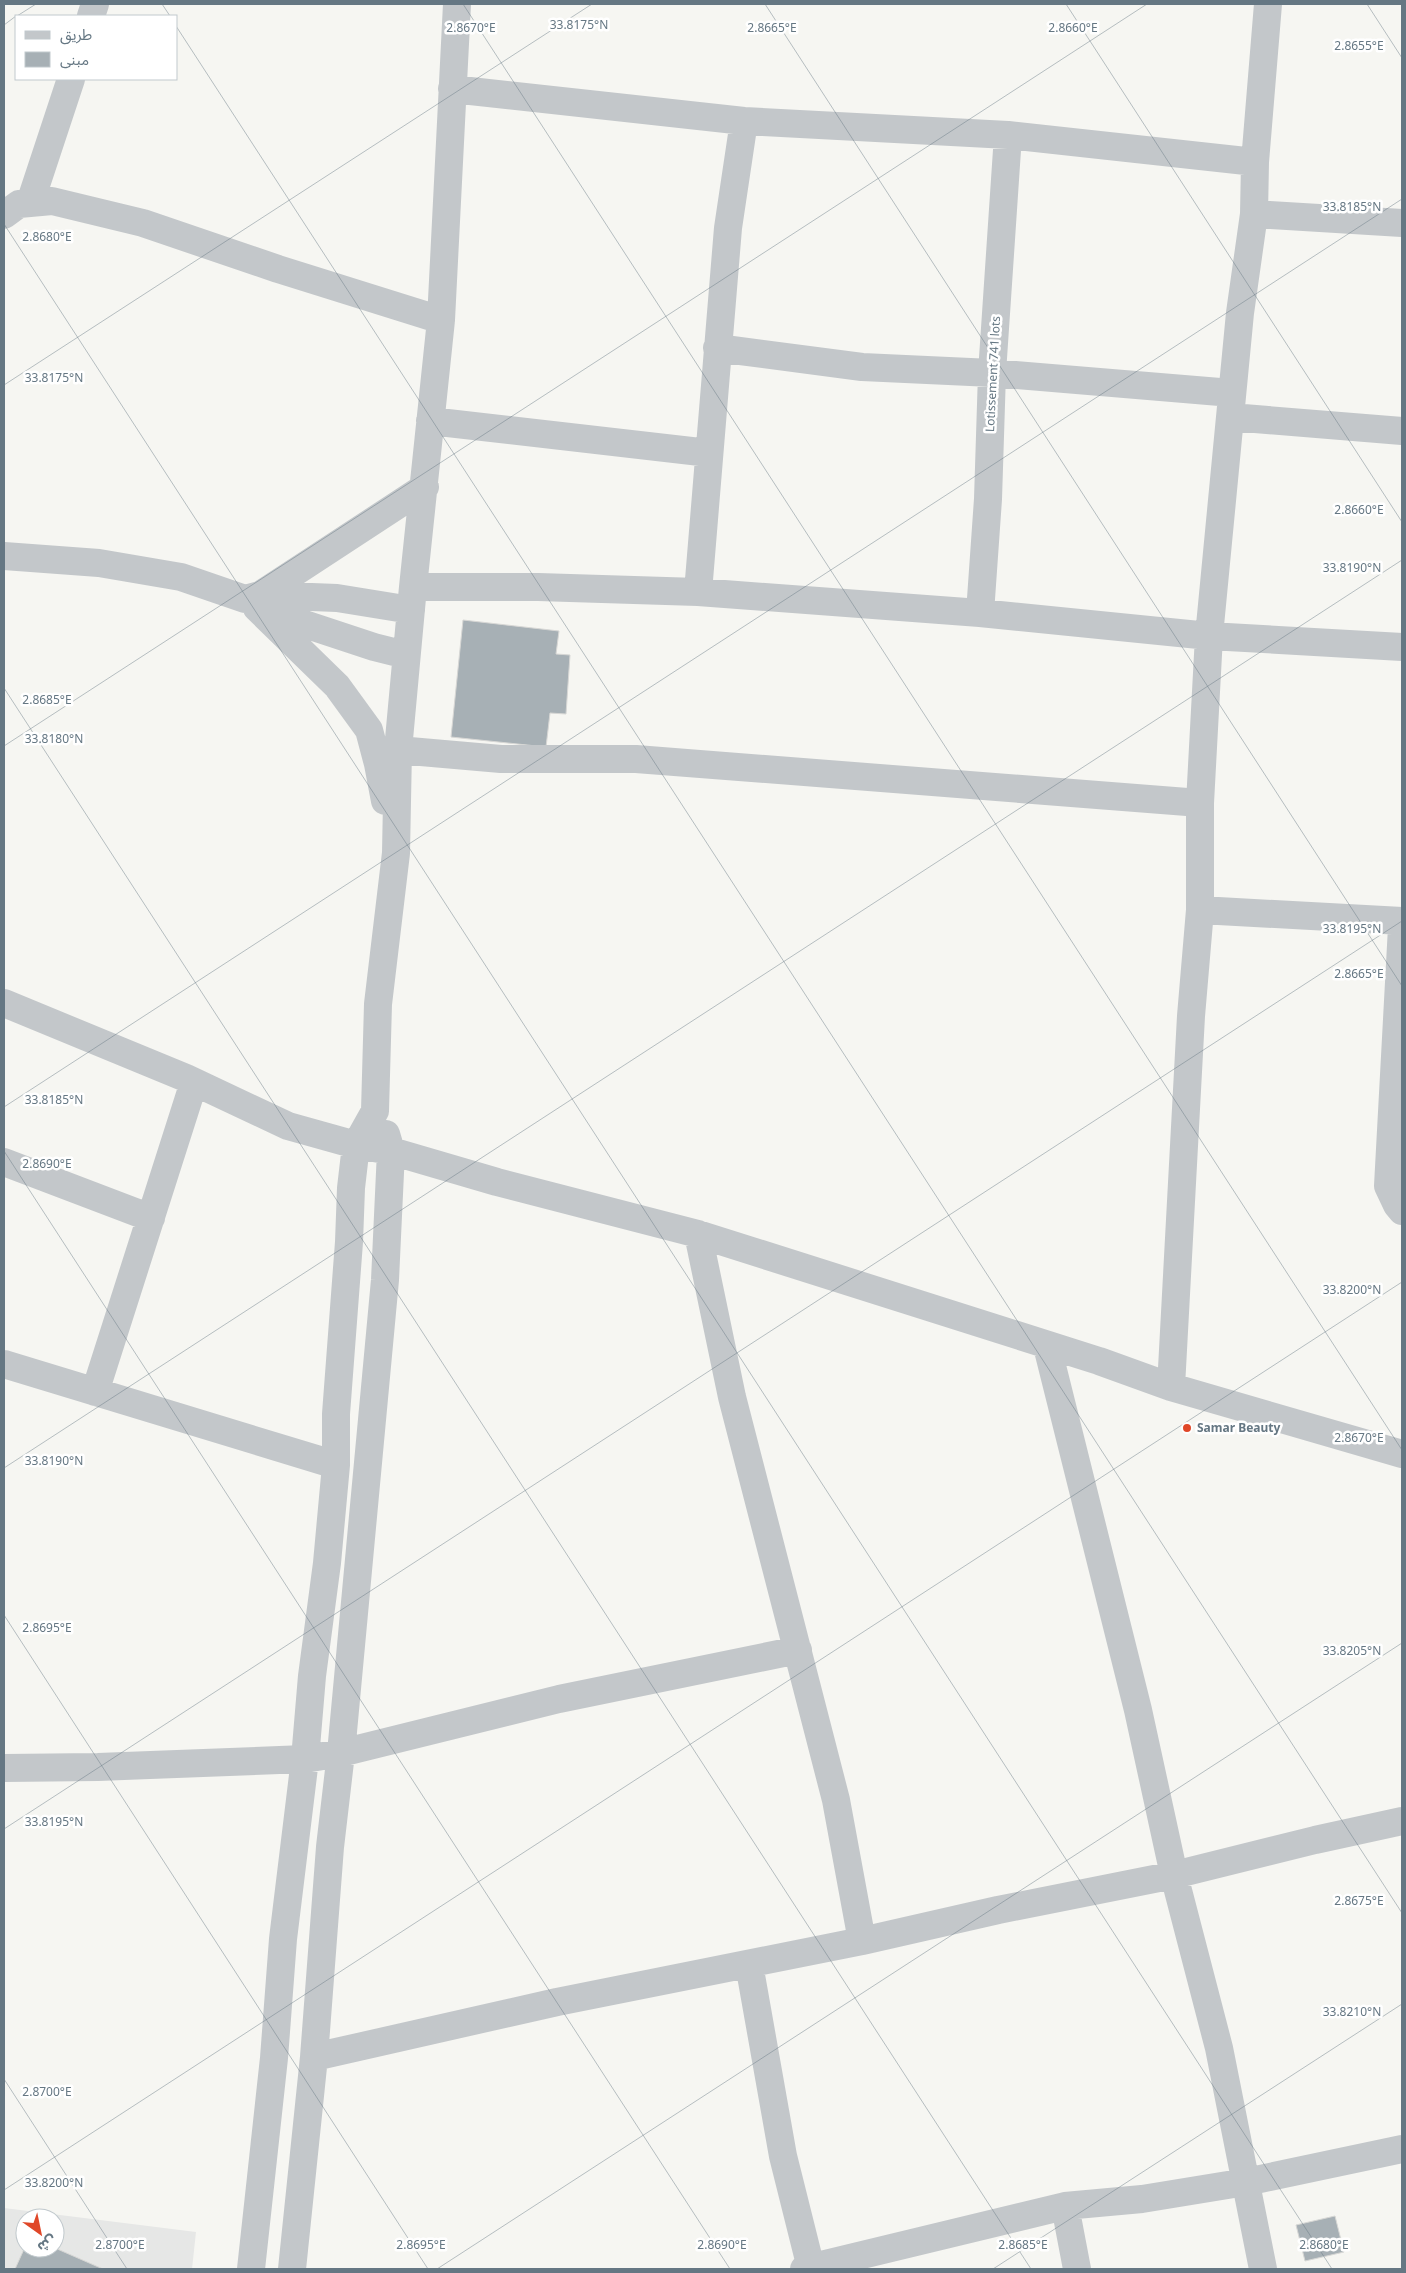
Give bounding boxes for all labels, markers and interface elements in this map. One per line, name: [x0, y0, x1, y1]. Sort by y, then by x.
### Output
legend: [15, 15, 178, 80]
text: 33.8175°N: [550, 16, 608, 33]
text: 2.8670°E: [446, 19, 496, 36]
text: 2.8665°E: [747, 19, 797, 36]
text: 2.8660°E: [1048, 19, 1098, 36]
text: طريق: [60, 24, 92, 45]
text: 2.8655°E: [1334, 37, 1384, 54]
text: مبنى: [60, 49, 89, 69]
text: 33.8185°N: [1323, 198, 1381, 215]
text: 2.8680°E: [22, 228, 72, 245]
street label: Lotissement 741 lots: [981, 315, 1004, 432]
text: 33.8175°N: [25, 369, 83, 386]
text: 2.8660°E: [1334, 501, 1384, 518]
text: 33.8190°N: [1323, 559, 1381, 576]
text: 2.8685°E: [22, 691, 72, 708]
text: 33.8180°N: [25, 730, 83, 747]
text: 33.8195°N: [1323, 920, 1381, 937]
text: 2.8665°E: [1334, 965, 1384, 982]
text: 33.8185°N: [25, 1091, 83, 1108]
text: 2.8690°E: [22, 1155, 72, 1172]
text: 33.8200°N: [1323, 1281, 1381, 1298]
place label: Samar Beauty: [1197, 1419, 1281, 1436]
marker: Samar Beauty: [1181, 1422, 1193, 1434]
text: 2.8670°E: [1334, 1429, 1384, 1446]
text: 33.8190°N: [25, 1452, 83, 1469]
text: 2.8695°E: [22, 1619, 72, 1636]
text: 33.8205°N: [1323, 1642, 1381, 1659]
text: 33.8195°N: [25, 1813, 83, 1830]
text: 2.8675°E: [1334, 1892, 1384, 1909]
text: 33.8210°N: [1323, 2003, 1381, 2020]
text: 2.8700°E: [22, 2083, 72, 2100]
text: 33.8200°N: [25, 2174, 83, 2191]
north arrow: [15, 2208, 65, 2258]
text: ش: [34, 2231, 61, 2258]
text: 2.8700°E: [95, 2236, 145, 2253]
text: 2.8695°E: [396, 2236, 446, 2253]
text: 2.8690°E: [697, 2236, 747, 2253]
text: 2.8685°E: [998, 2236, 1048, 2253]
text: 2.8680°E: [1299, 2236, 1349, 2253]

